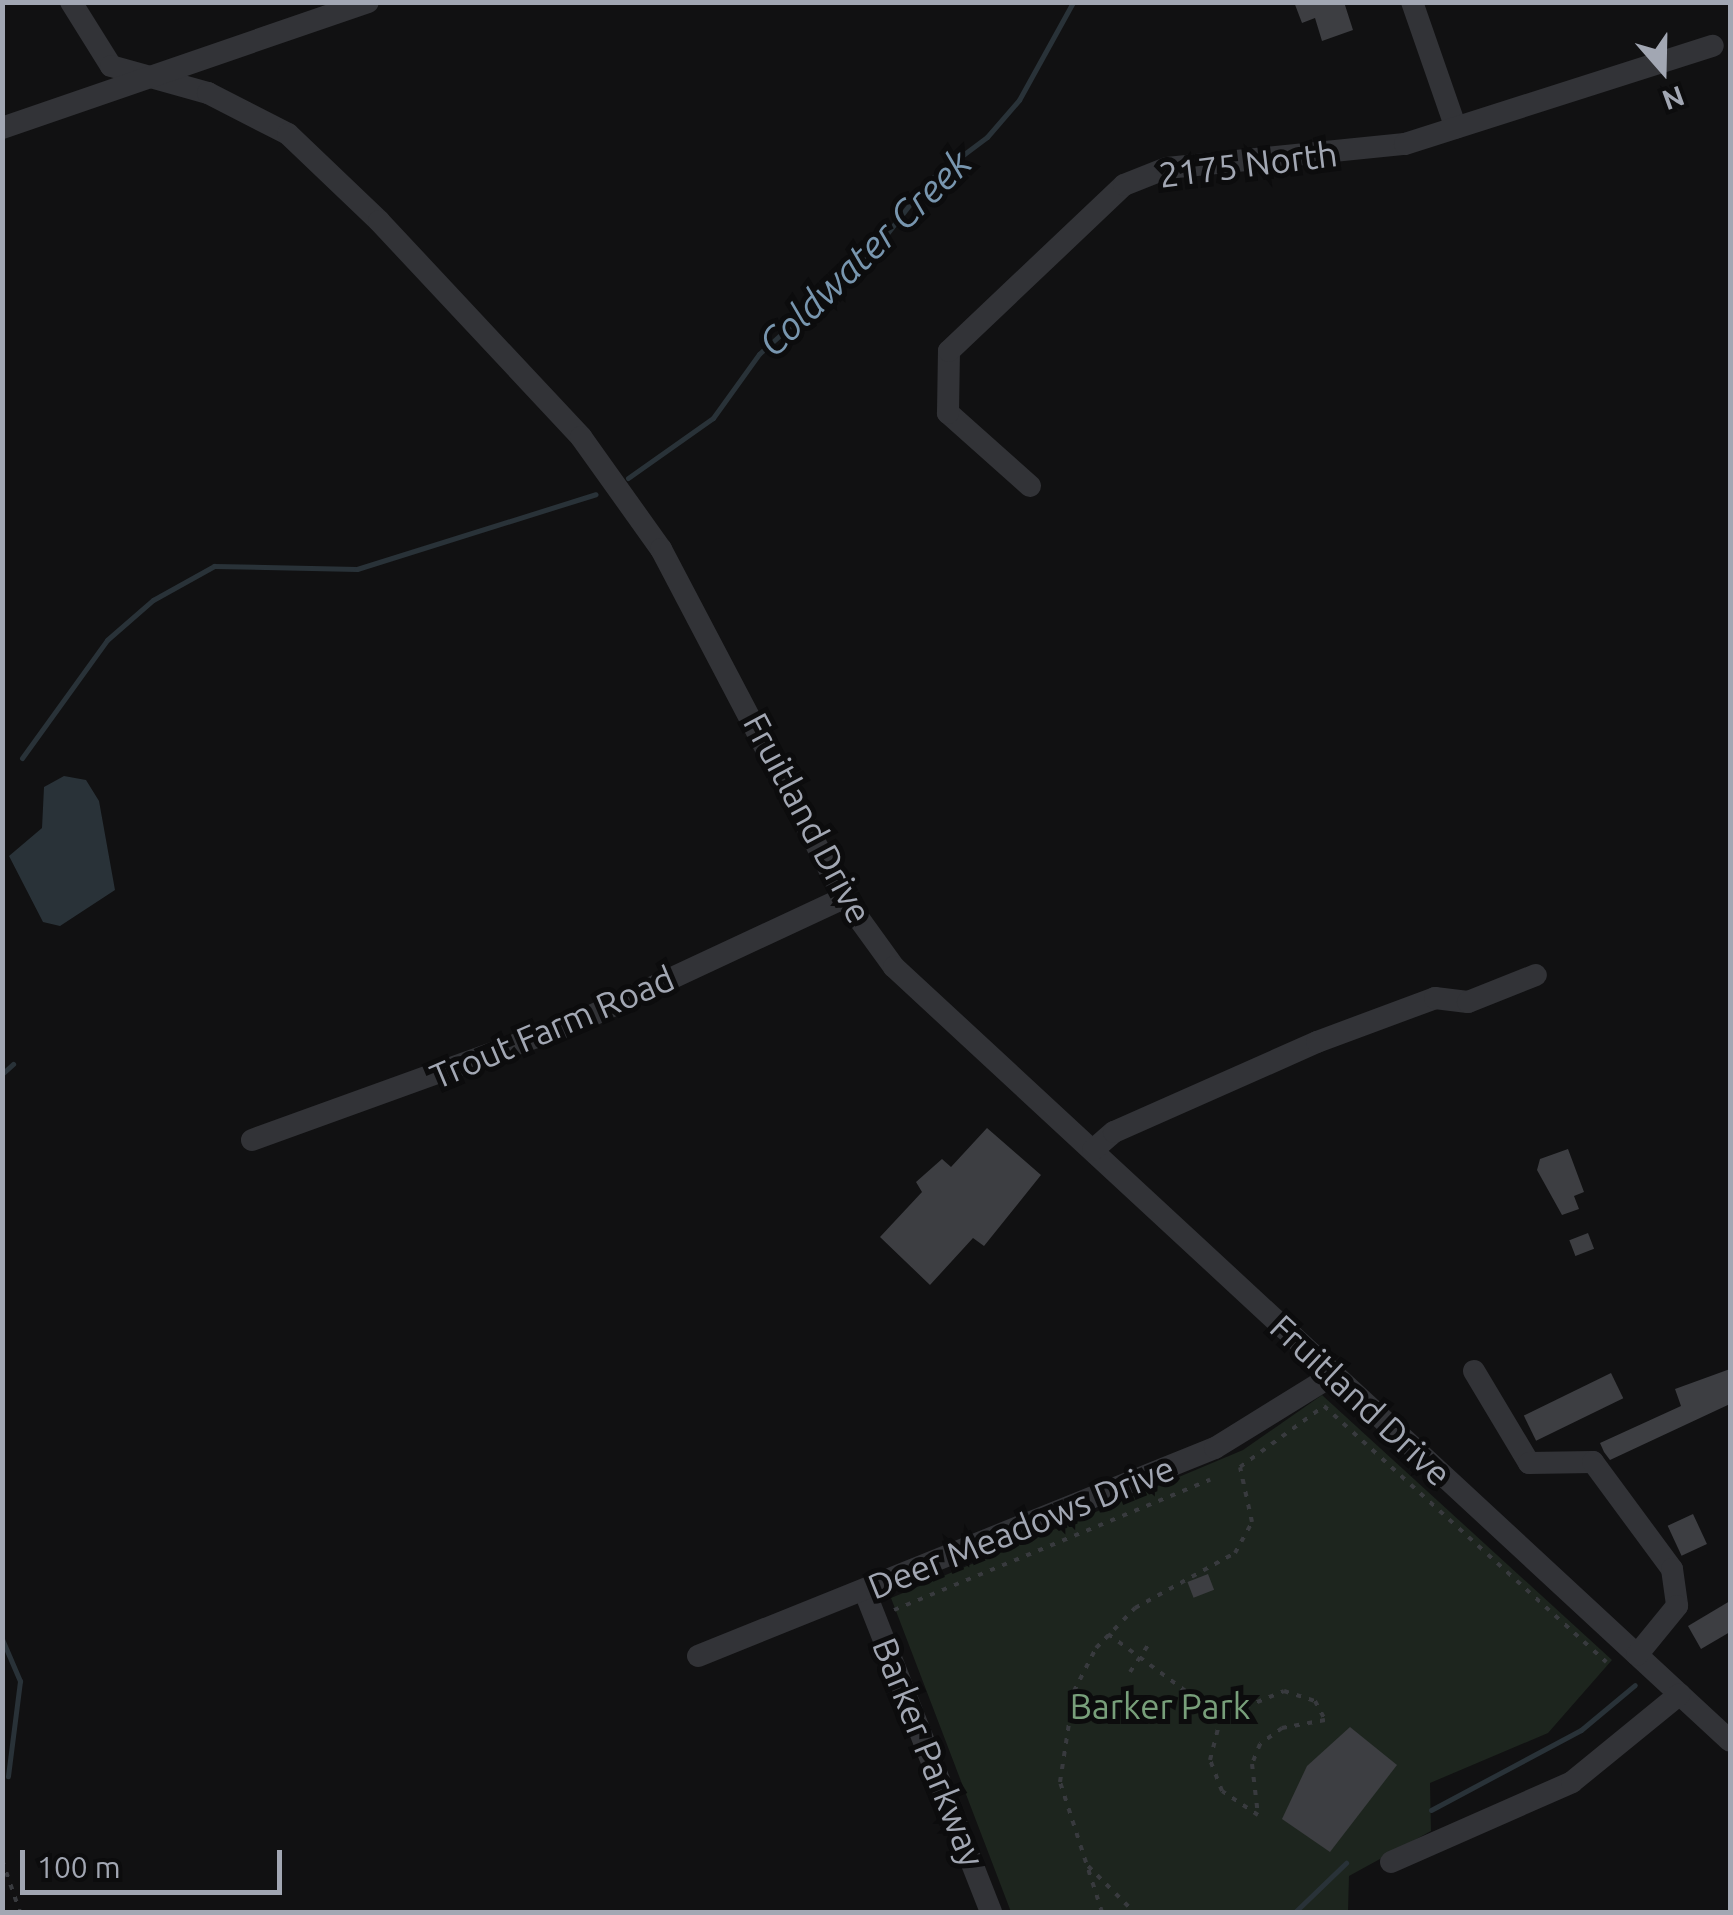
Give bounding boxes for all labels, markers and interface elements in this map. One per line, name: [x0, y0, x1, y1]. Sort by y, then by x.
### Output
north arrow: [1613, 20, 1713, 120]
text: N: [1658, 81, 1689, 117]
street label: 2175 North: [1156, 132, 1340, 196]
water label: Coldwater Creek: [749, 140, 981, 366]
street label: Fruitland Drive: [735, 706, 881, 930]
street label: Trout Farm Road: [424, 957, 680, 1097]
street label: Fruitland Drive: [1262, 1306, 1460, 1494]
street label: Deer Meadows Drive: [862, 1446, 1180, 1608]
street label: Barker Parkway: [864, 1632, 994, 1872]
park label: Barker Park: [1070, 1685, 1250, 1727]
scale bar: [25, 1830, 288, 1892]
text: 100 m: [37, 1850, 121, 1884]

